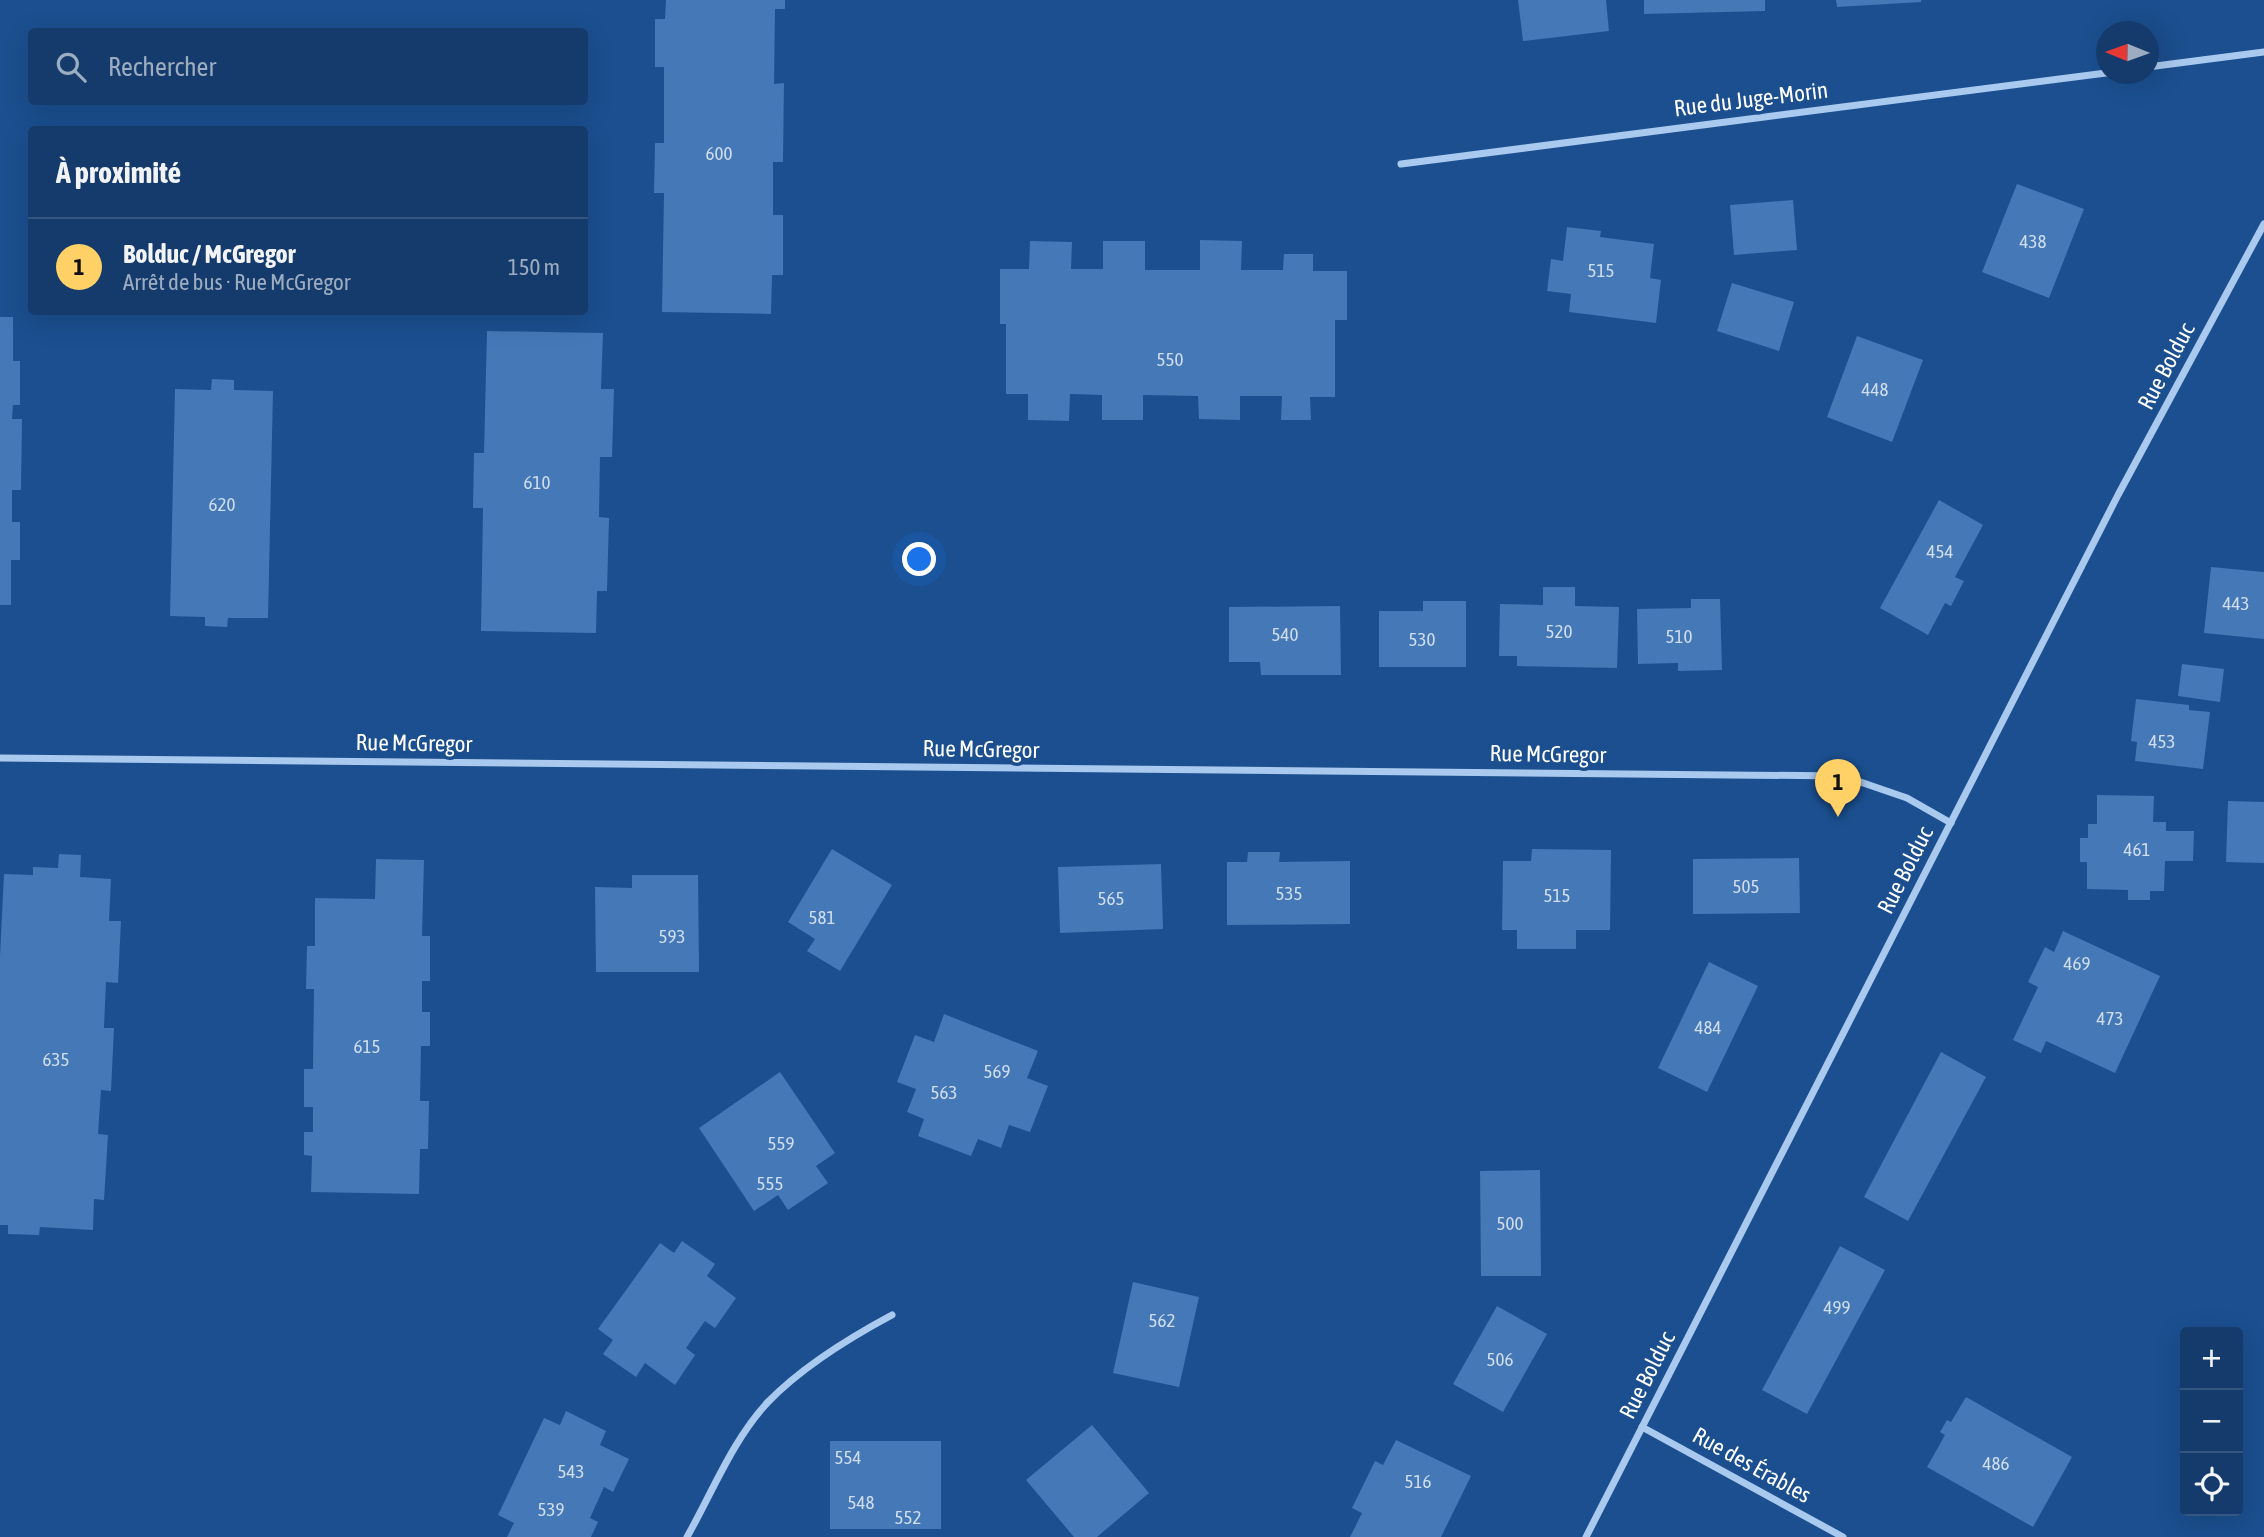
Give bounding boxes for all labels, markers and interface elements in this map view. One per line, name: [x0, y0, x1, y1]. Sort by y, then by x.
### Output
north arrow: [2096, 21, 2159, 84]
search box: [28, 28, 588, 105]
icon: search: [52, 48, 90, 86]
text: Rechercher: [108, 52, 216, 82]
street label: Rue du Juge-Morin: [1673, 77, 1829, 121]
house number: 600: [706, 142, 732, 164]
text: À proximité: [56, 155, 181, 189]
house number: 438: [2020, 230, 2046, 252]
text: Bolduc / McGregor: [123, 239, 295, 269]
text: 1: [74, 254, 84, 280]
text: 150 m: [508, 254, 560, 280]
house number: 515: [1588, 259, 1614, 281]
text: Arrêt de bus · Rue McGregor: [123, 269, 350, 295]
street label: Rue Bolduc: [2132, 318, 2200, 414]
house number: 550: [1157, 348, 1183, 370]
house number: 448: [1862, 378, 1888, 400]
house number: 610: [524, 471, 550, 493]
house number: 620: [209, 493, 235, 515]
house number: 454: [1927, 540, 1953, 562]
your location: [902, 542, 936, 576]
house number: 443: [2223, 592, 2249, 614]
house number: 520: [1546, 620, 1572, 642]
house number: 540: [1272, 623, 1298, 645]
house number: 510: [1666, 625, 1692, 647]
house number: 530: [1409, 628, 1435, 650]
street label: Rue McGregor: [355, 729, 474, 757]
house number: 453: [2149, 730, 2175, 752]
street label: Rue McGregor: [922, 735, 1041, 763]
street label: Rue McGregor: [1489, 740, 1608, 768]
pin: 1: [1815, 759, 1861, 817]
street label: Rue Bolduc: [1872, 822, 1938, 918]
house number: 461: [2124, 838, 2150, 860]
house number: 505: [1733, 875, 1759, 897]
house number: 535: [1276, 882, 1302, 904]
house number: 515: [1544, 884, 1570, 906]
house number: 565: [1098, 887, 1124, 909]
house number: 581: [809, 906, 835, 928]
house number: 593: [659, 925, 685, 947]
house number: 469: [2064, 952, 2090, 974]
house number: 473: [2097, 1007, 2123, 1029]
house number: 484: [1695, 1016, 1721, 1038]
house number: 615: [354, 1035, 380, 1057]
house number: 635: [43, 1048, 69, 1070]
house number: 569: [984, 1060, 1010, 1082]
house number: 563: [931, 1081, 957, 1103]
house number: 559: [768, 1132, 794, 1154]
house number: 555: [757, 1172, 783, 1194]
house number: 500: [1497, 1212, 1523, 1234]
house number: 499: [1824, 1296, 1850, 1318]
house number: 562: [1149, 1309, 1175, 1331]
street label: Rue Bolduc: [1614, 1327, 1680, 1423]
map controls: [2180, 1327, 2243, 1516]
button: +: [2180, 1327, 2243, 1390]
house number: 506: [1487, 1348, 1513, 1370]
button: −: [2180, 1390, 2243, 1453]
street label: Rue des Érables: [1688, 1422, 1816, 1508]
house number: 554: [835, 1446, 861, 1468]
house number: 486: [1983, 1452, 2009, 1474]
button: locate: [2180, 1453, 2243, 1516]
house number: 543: [558, 1460, 584, 1482]
house number: 516: [1405, 1470, 1431, 1492]
house number: 548: [848, 1491, 874, 1513]
house number: 539: [538, 1498, 564, 1520]
house number: 552: [895, 1506, 921, 1528]

